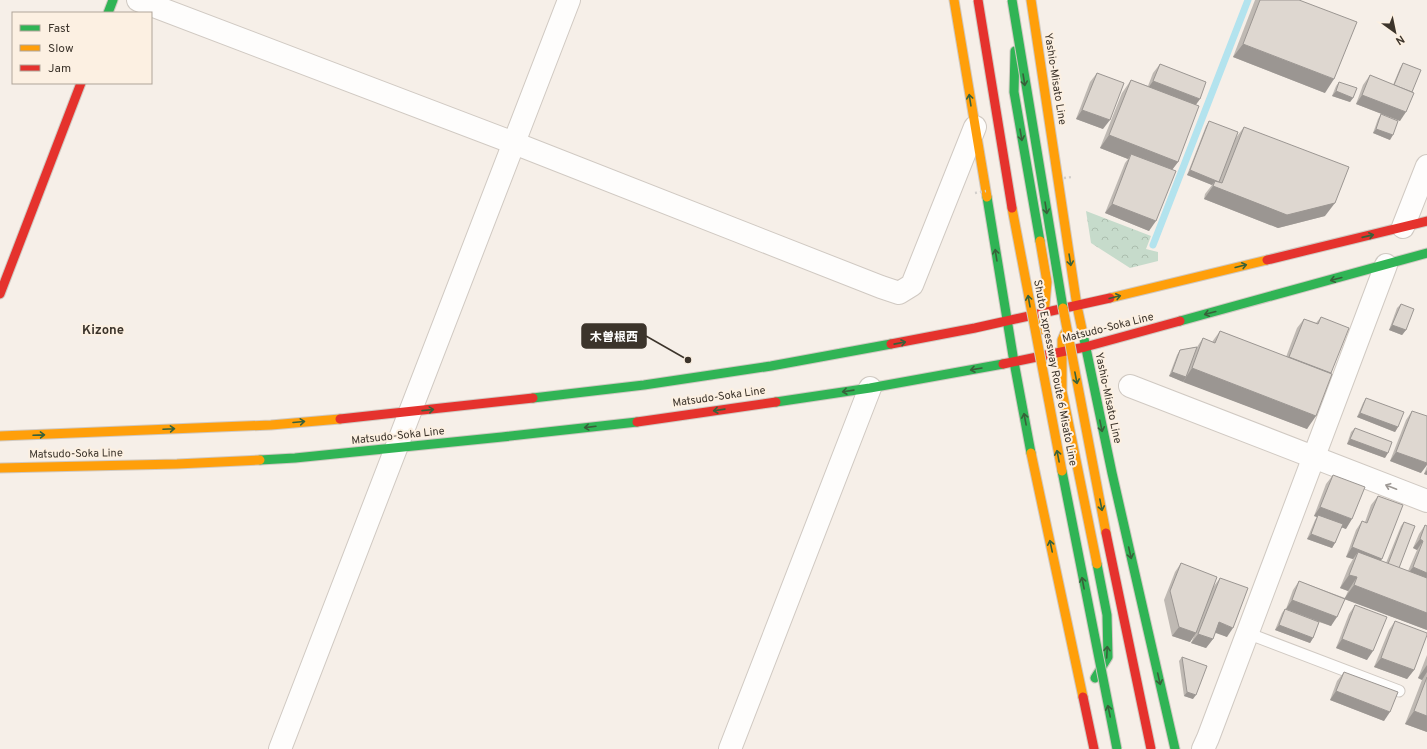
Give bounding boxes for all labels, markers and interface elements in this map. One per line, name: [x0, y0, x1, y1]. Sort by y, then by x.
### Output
legend: [12, 12, 152, 84]
north arrow: [1375, 12, 1415, 52]
text: Fast: [48, 21, 70, 37]
street label: Yashio-Misato Line: [1041, 32, 1069, 126]
text: N: [1393, 32, 1407, 48]
text: Slow: [48, 41, 74, 57]
text: Jam: [48, 61, 71, 77]
one-way arrow: [1021, 73, 1029, 86]
one-way arrow: [966, 93, 974, 106]
one-way arrow: [1018, 129, 1026, 142]
one-way arrow: [1042, 201, 1050, 214]
one-way arrow: [1361, 231, 1374, 239]
one-way arrow: [992, 249, 1000, 262]
one-way arrow: [1066, 253, 1074, 266]
one-way arrow: [1235, 262, 1248, 269]
one-way arrow: [1329, 276, 1342, 283]
street label: Shuto Expressway Route 6 Misato Line: [1030, 279, 1080, 467]
one-way arrow: [1108, 293, 1121, 300]
one-way arrow: [1025, 294, 1033, 307]
street label: Matsudo-Soka Line: [1061, 310, 1155, 346]
one-way arrow: [1204, 310, 1217, 317]
district label: Kizone: [82, 323, 124, 339]
callout: 木曽根西: [582, 324, 646, 348]
text: 木曽根西: [590, 330, 638, 346]
one-way arrow: [893, 338, 906, 346]
street label: Yashio-Misato Line: [1091, 351, 1125, 445]
one-way arrow: [970, 365, 983, 373]
one-way arrow: [1073, 371, 1081, 384]
street label: Matsudo-Soka Line: [672, 384, 766, 410]
one-way arrow: [842, 387, 855, 395]
one-way arrow: [421, 406, 434, 414]
one-way arrow: [713, 406, 726, 414]
one-way arrow: [1020, 413, 1028, 426]
one-way arrow: [292, 418, 305, 426]
one-way arrow: [1098, 419, 1106, 432]
one-way arrow: [584, 423, 597, 431]
street label: Matsudo-Soka Line: [351, 424, 445, 448]
one-way arrow: [162, 425, 175, 433]
one-way arrow: [32, 431, 45, 438]
street label: Matsudo-Soka Line: [29, 446, 123, 462]
one-way arrow: [1054, 450, 1062, 463]
one-way arrow: [1385, 482, 1397, 490]
one-way arrow: [1097, 498, 1105, 511]
one-way arrow: [1047, 540, 1055, 553]
one-way arrow: [1127, 546, 1135, 559]
one-way arrow: [1078, 577, 1086, 590]
one-way arrow: [1104, 645, 1111, 658]
one-way arrow: [1156, 673, 1164, 686]
one-way arrow: [1104, 705, 1112, 718]

